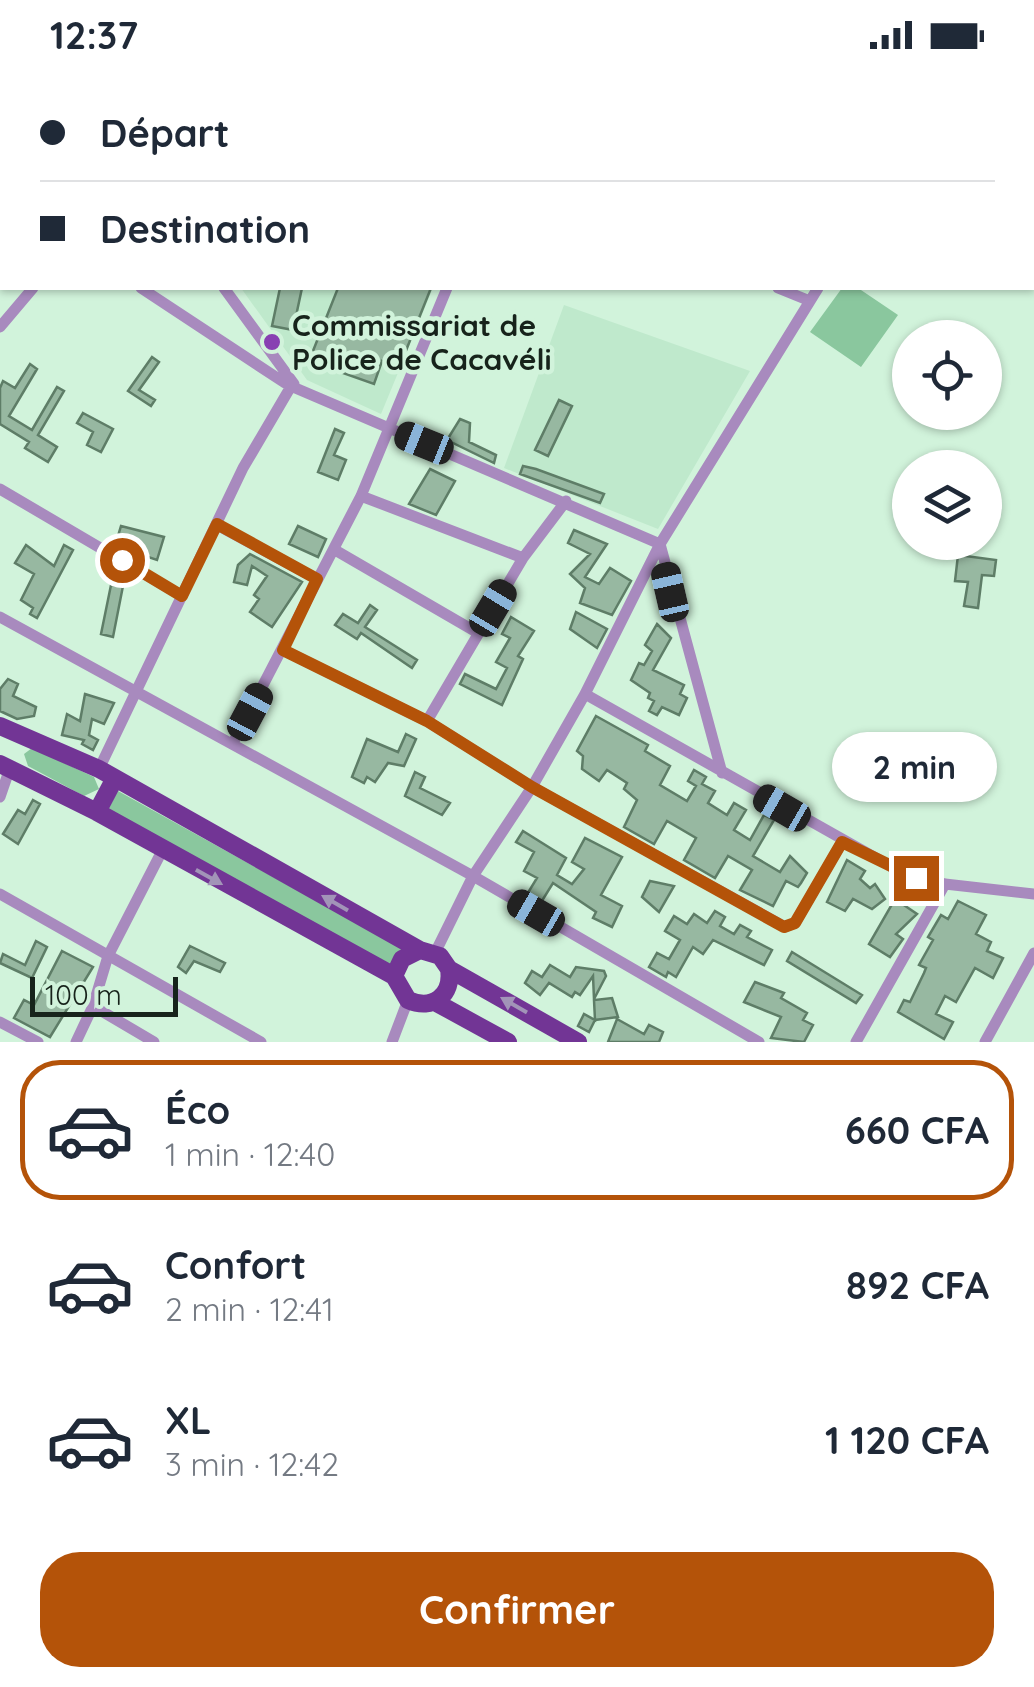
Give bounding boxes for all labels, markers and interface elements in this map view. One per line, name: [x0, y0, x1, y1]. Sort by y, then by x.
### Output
text: 12:37: [50, 11, 138, 59]
text: Départ: [100, 109, 230, 157]
text: Destination: [100, 205, 310, 253]
place label: Commissariat de Police de Cacavéli: [292, 306, 552, 378]
map controls: [892, 320, 1002, 560]
button: locate: [892, 320, 1002, 430]
marker: Commissariat de Police de Cacavéli: [261, 331, 283, 353]
car: [391, 418, 457, 468]
button: layers: [892, 450, 1002, 560]
route start: [100, 538, 145, 583]
car: [649, 559, 691, 625]
car: [465, 575, 521, 641]
car: [223, 678, 277, 746]
callout: 2 min: [834, 733, 998, 803]
text: 2 min: [873, 747, 956, 787]
car: [749, 780, 815, 836]
route end: [894, 856, 939, 901]
one-way arrow: [195, 867, 223, 885]
car: [503, 885, 569, 941]
one-way arrow: [321, 894, 349, 912]
scale bar: [30, 972, 178, 1016]
text: 100 m: [45, 977, 122, 1012]
one-way arrow: [500, 997, 528, 1014]
icon: car: [45, 1085, 135, 1175]
text: Éco: [165, 1086, 230, 1134]
text: 660 CFA: [845, 1106, 989, 1154]
text: 1 min · 12:40: [165, 1134, 335, 1174]
icon: car: [45, 1240, 135, 1330]
text: Confort: [165, 1241, 306, 1289]
text: 892 CFA: [846, 1261, 989, 1309]
text: 2 min · 12:41: [165, 1289, 334, 1329]
icon: car: [45, 1395, 135, 1485]
text: XL: [165, 1396, 211, 1444]
text: 1 120 CFA: [825, 1416, 989, 1464]
text: 3 min · 12:42: [165, 1444, 339, 1484]
button: Confirmer: [40, 1552, 994, 1667]

